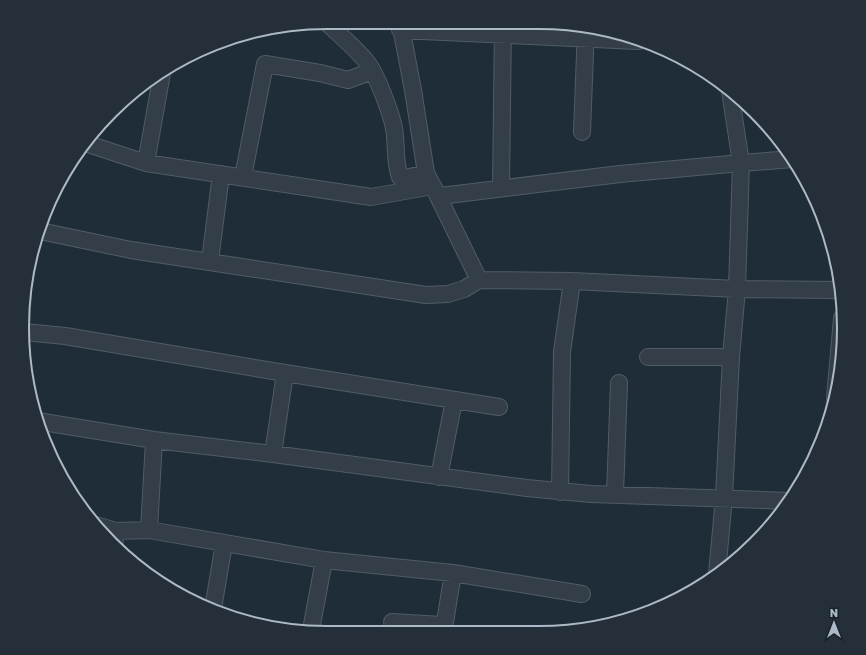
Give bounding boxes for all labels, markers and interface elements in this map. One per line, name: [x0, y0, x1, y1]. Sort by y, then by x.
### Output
north arrow: [814, 603, 854, 643]
text: N: [830, 606, 838, 619]

